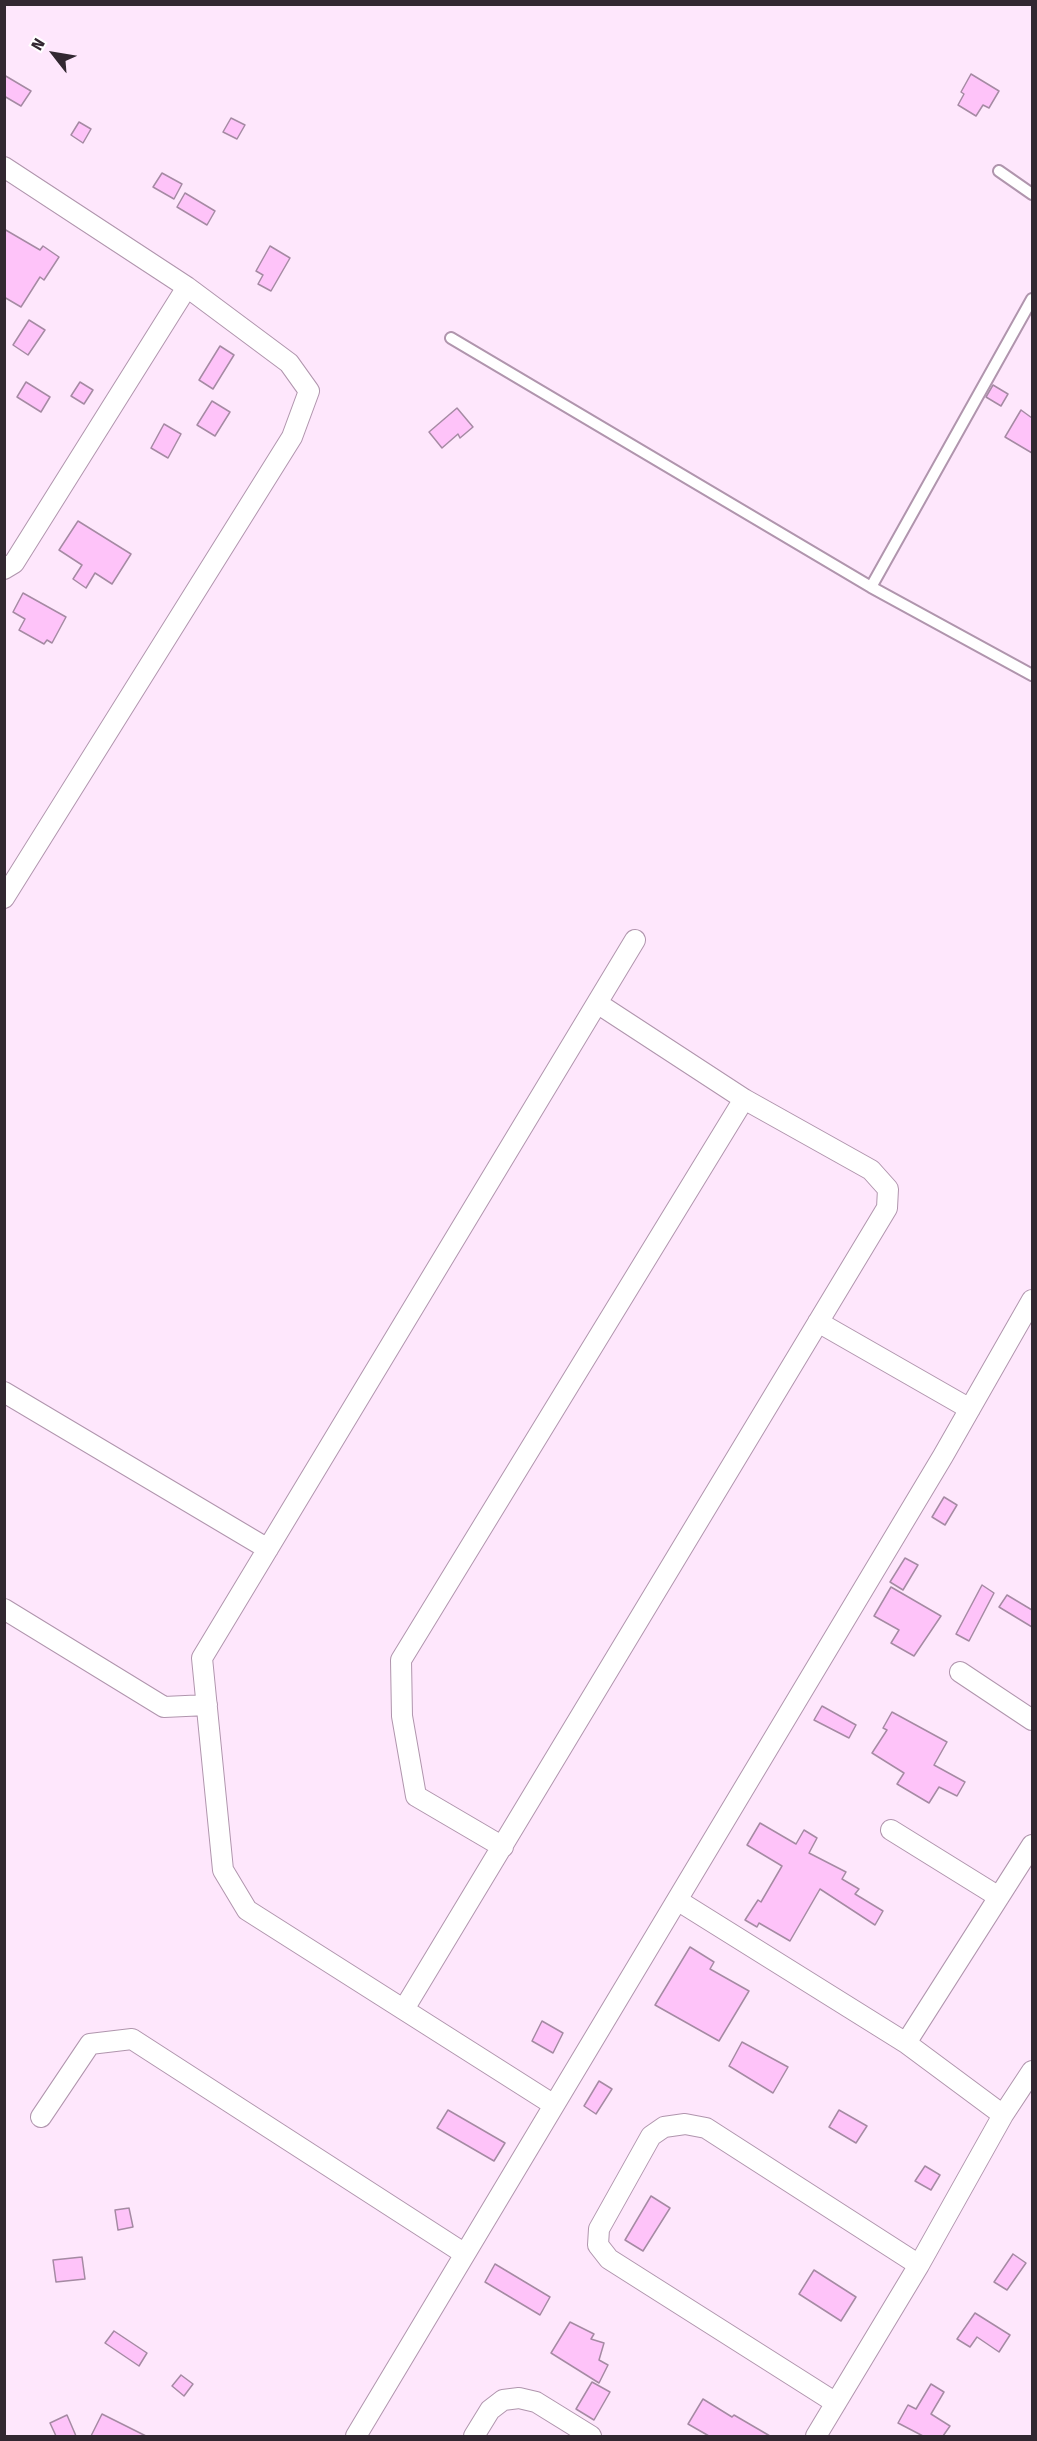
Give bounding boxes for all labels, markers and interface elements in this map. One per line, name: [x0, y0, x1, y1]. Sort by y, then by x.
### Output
north arrow: [24, 24, 84, 84]
text: N: [27, 35, 49, 54]

